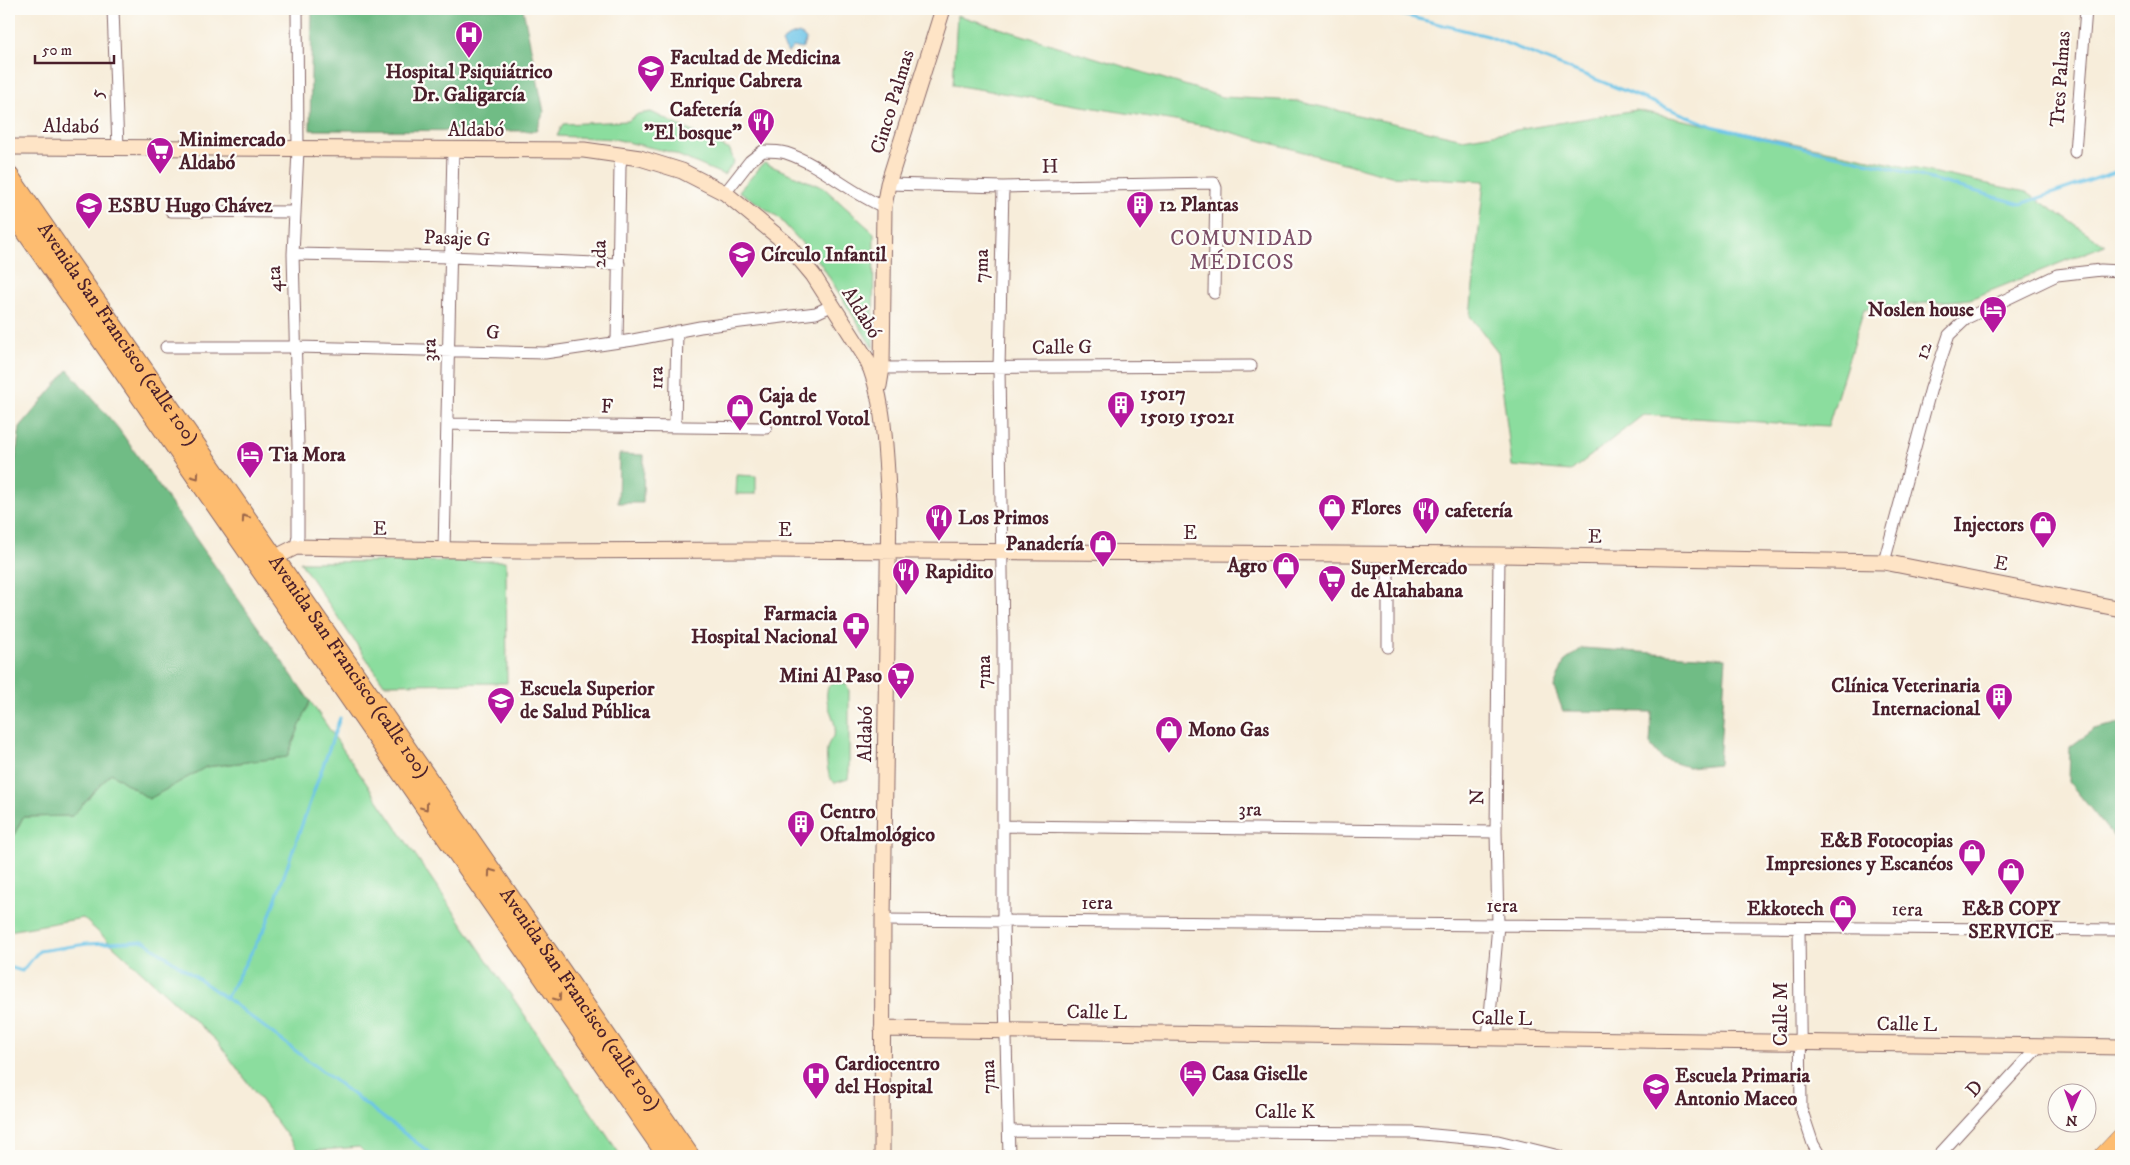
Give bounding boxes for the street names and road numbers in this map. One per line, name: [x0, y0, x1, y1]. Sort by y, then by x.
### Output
street label: Tres Palmas: [2045, 30, 2077, 128]
street label: Cinco Palmas: [865, 47, 921, 157]
street label: 5: [84, 89, 110, 99]
street label: Aldabó: [43, 114, 99, 140]
street label: Aldabó: [448, 118, 504, 143]
street label: H: [1041, 154, 1059, 180]
street label: Avenida San Francisco (calle 100): [32, 217, 204, 450]
street label: Pasaje G: [423, 225, 491, 253]
street label: 2da: [587, 239, 613, 268]
street label: 7ma: [969, 248, 995, 283]
street label: 4ta: [262, 265, 288, 293]
street label: Aldabó: [835, 282, 887, 344]
street label: G: [486, 320, 500, 346]
street label: Calle G: [1032, 335, 1092, 361]
street label: 3ra: [417, 338, 443, 362]
street label: 12: [1909, 339, 1939, 363]
street label: 1ra: [644, 366, 670, 390]
street label: F: [601, 394, 613, 420]
street label: E: [373, 516, 387, 542]
street label: E: [778, 518, 792, 543]
street label: E: [1183, 521, 1197, 546]
street label: E: [1588, 524, 1602, 550]
street label: Avenida San Francisco (calle 100): [263, 550, 435, 783]
street label: E: [1992, 550, 2010, 578]
street label: 7ma: [972, 654, 997, 689]
street label: Aldabó: [853, 706, 879, 762]
street label: N: [1465, 789, 1491, 805]
street label: 3ra: [1238, 797, 1262, 823]
street label: Avenida San Francisco (calle 100): [494, 883, 666, 1116]
street label: 1era: [1081, 891, 1113, 916]
street label: 1era: [1486, 894, 1518, 919]
street label: 1era: [1891, 897, 1924, 923]
street label: Calle M: [1769, 982, 1794, 1046]
street label: Calle L: [1066, 1000, 1128, 1026]
street label: Calle L: [1471, 1006, 1533, 1032]
street label: Calle L: [1876, 1012, 1938, 1038]
street label: 7ma: [976, 1059, 1002, 1094]
street label: D: [1961, 1075, 1989, 1103]
street label: Calle K: [1255, 1100, 1315, 1125]

